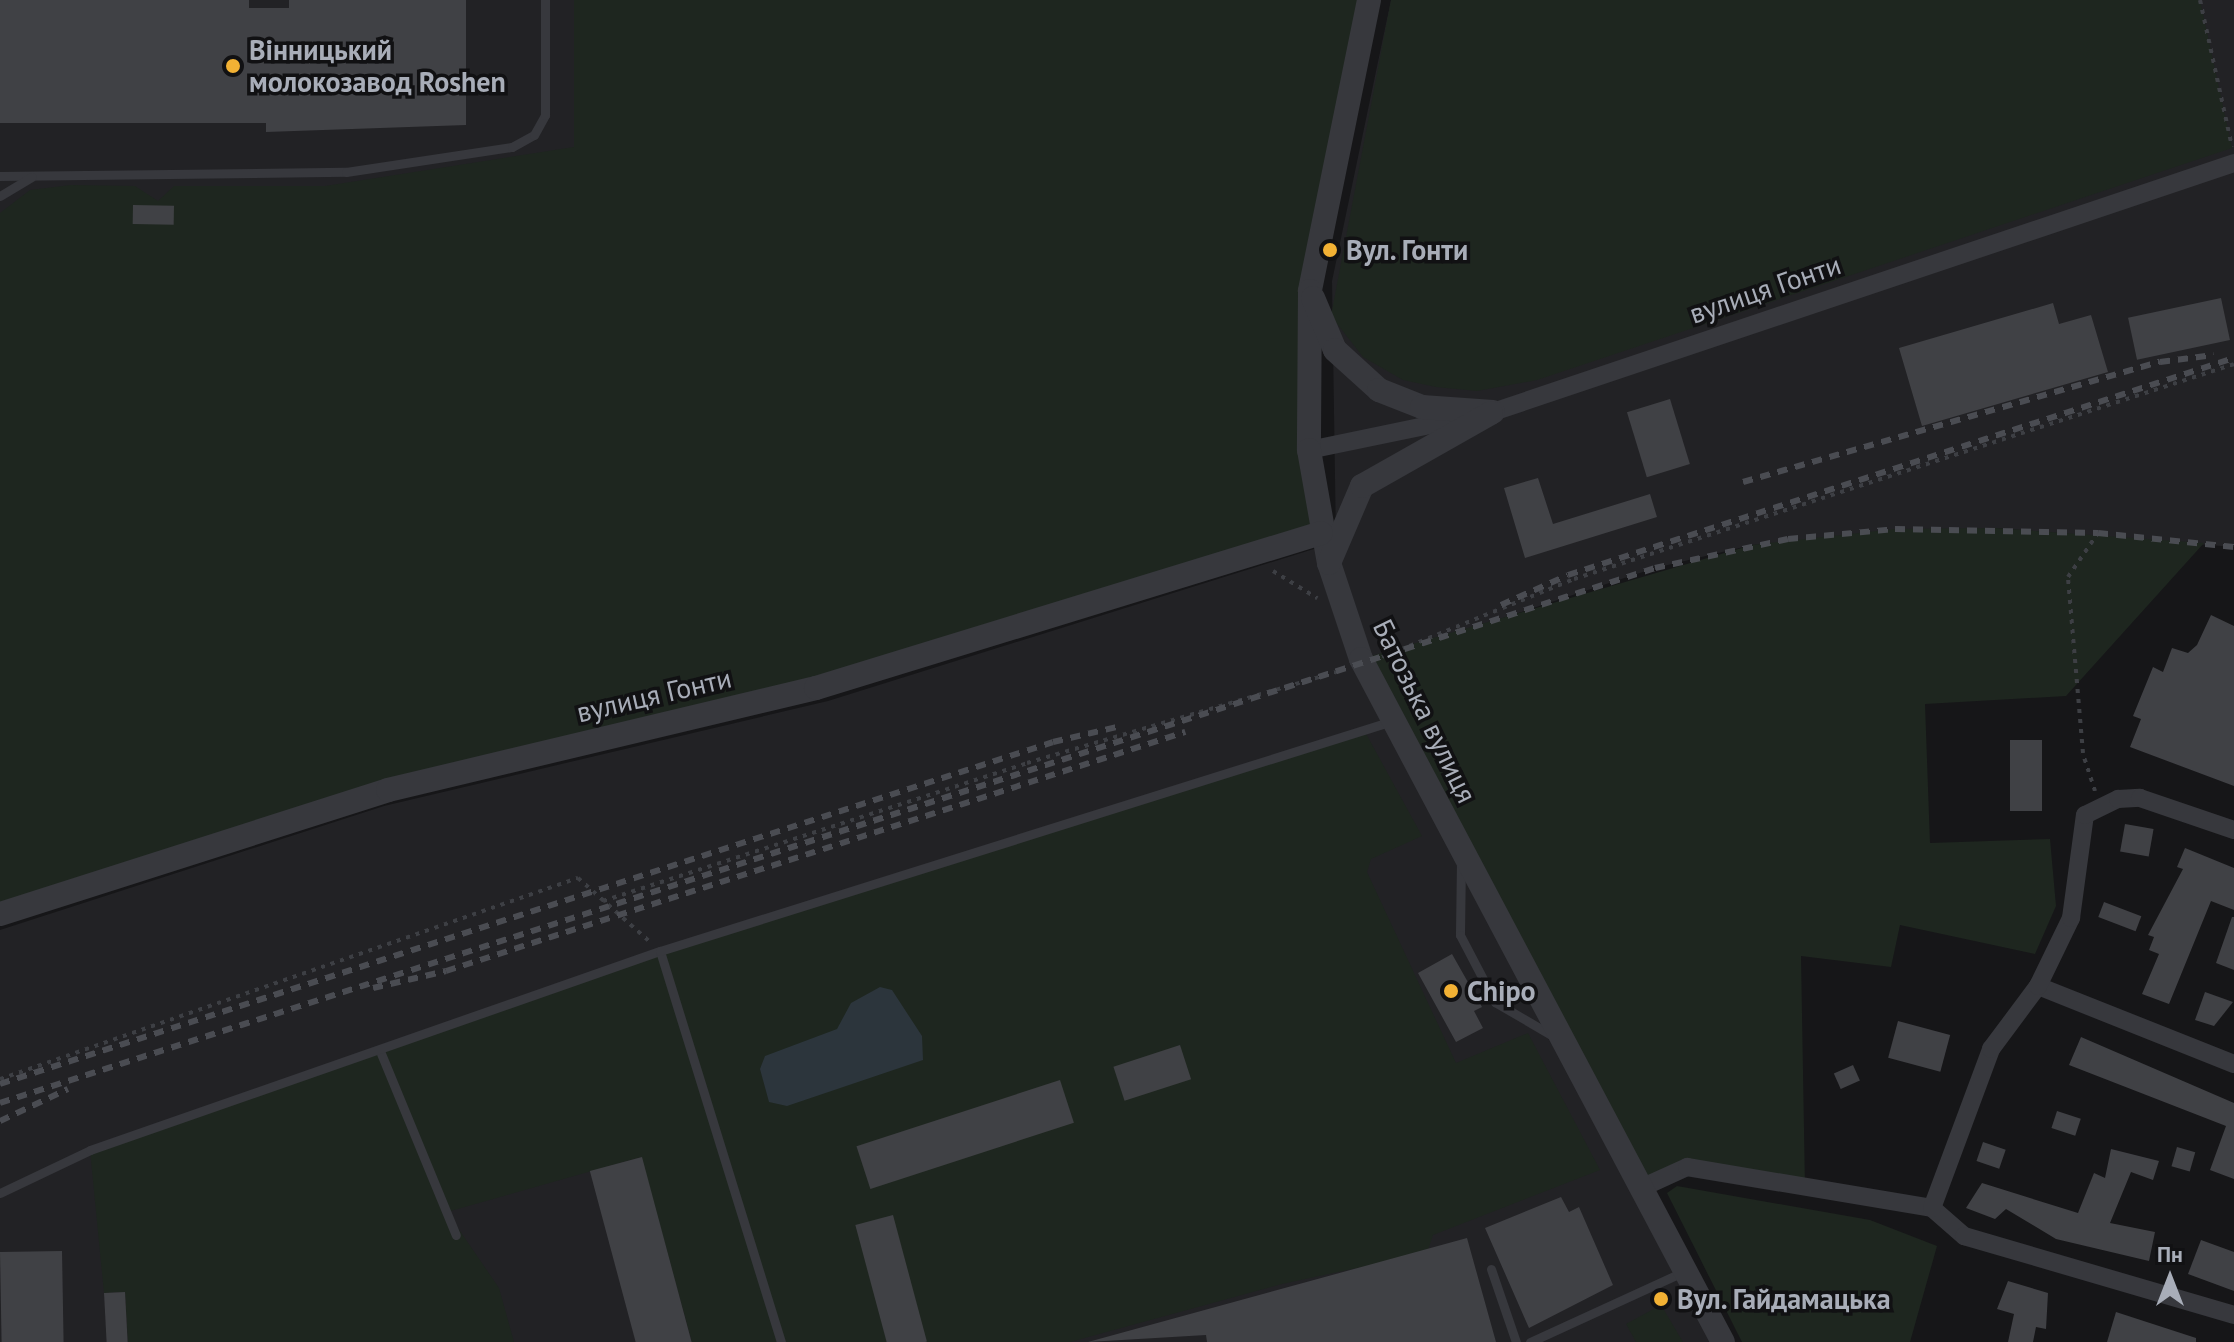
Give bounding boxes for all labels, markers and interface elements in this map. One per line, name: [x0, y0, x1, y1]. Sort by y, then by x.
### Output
place label: Вінницький молокозавод Roshen: [249, 33, 506, 99]
marker: Вінницький молокозавод Roshen: [224, 57, 242, 75]
place label: Вул. Гонти: [1346, 233, 1470, 267]
marker: Вул. Гонти: [1321, 241, 1339, 259]
street label: вулиця Гонти: [1685, 247, 1845, 331]
street label: Батозька вулиця: [1366, 614, 1484, 808]
street label: вулиця Гонти: [573, 661, 735, 729]
place label: Chipo: [1467, 974, 1536, 1008]
marker: Chipo: [1442, 982, 1460, 1000]
north arrow: [2130, 1238, 2210, 1318]
text: Пн: [2157, 1240, 2183, 1268]
place label: Вул. Гайдамацька: [1677, 1282, 1893, 1316]
marker: Вул. Гайдамацька: [1652, 1290, 1670, 1308]

